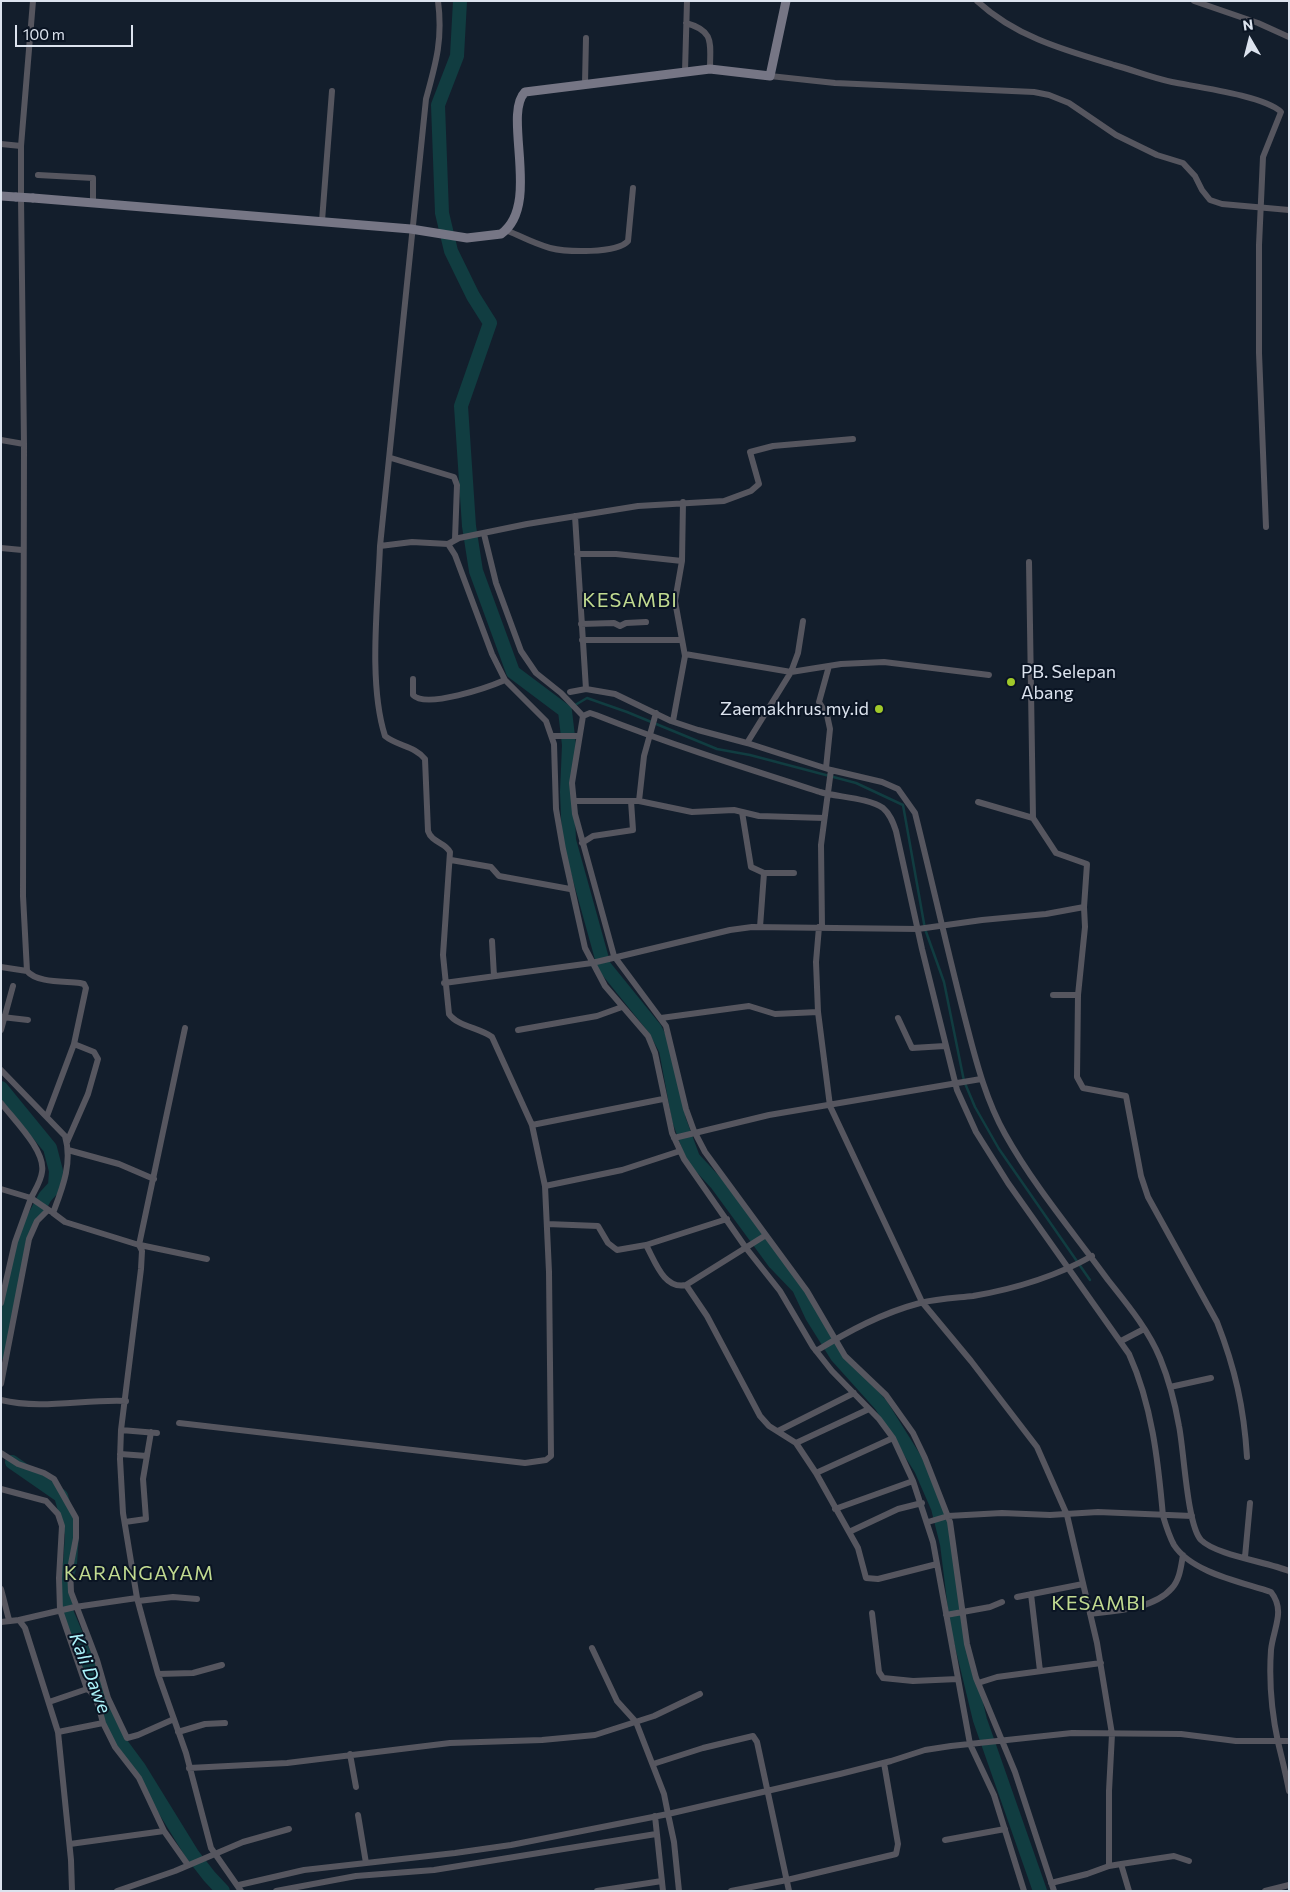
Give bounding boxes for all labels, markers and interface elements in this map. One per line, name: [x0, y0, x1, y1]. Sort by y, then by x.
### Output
scale bar: [18, 15, 135, 47]
north arrow: [1225, 15, 1275, 65]
text: N: [1241, 16, 1254, 34]
text: 100 m: [23, 25, 65, 43]
district label: KESAMBI: [581, 588, 679, 612]
place label: PB. Selepan Abang: [1021, 661, 1116, 704]
marker: PB. Selepan Abang: [1005, 676, 1017, 688]
place label: Zaemakhrus.my.id: [720, 698, 869, 720]
marker: Zaemakhrus.my.id: [873, 703, 885, 715]
district label: KARANGAYAM: [63, 1561, 215, 1585]
district label: KESAMBI: [1050, 1591, 1148, 1615]
water label: Kali Dawe: [64, 1629, 116, 1717]

